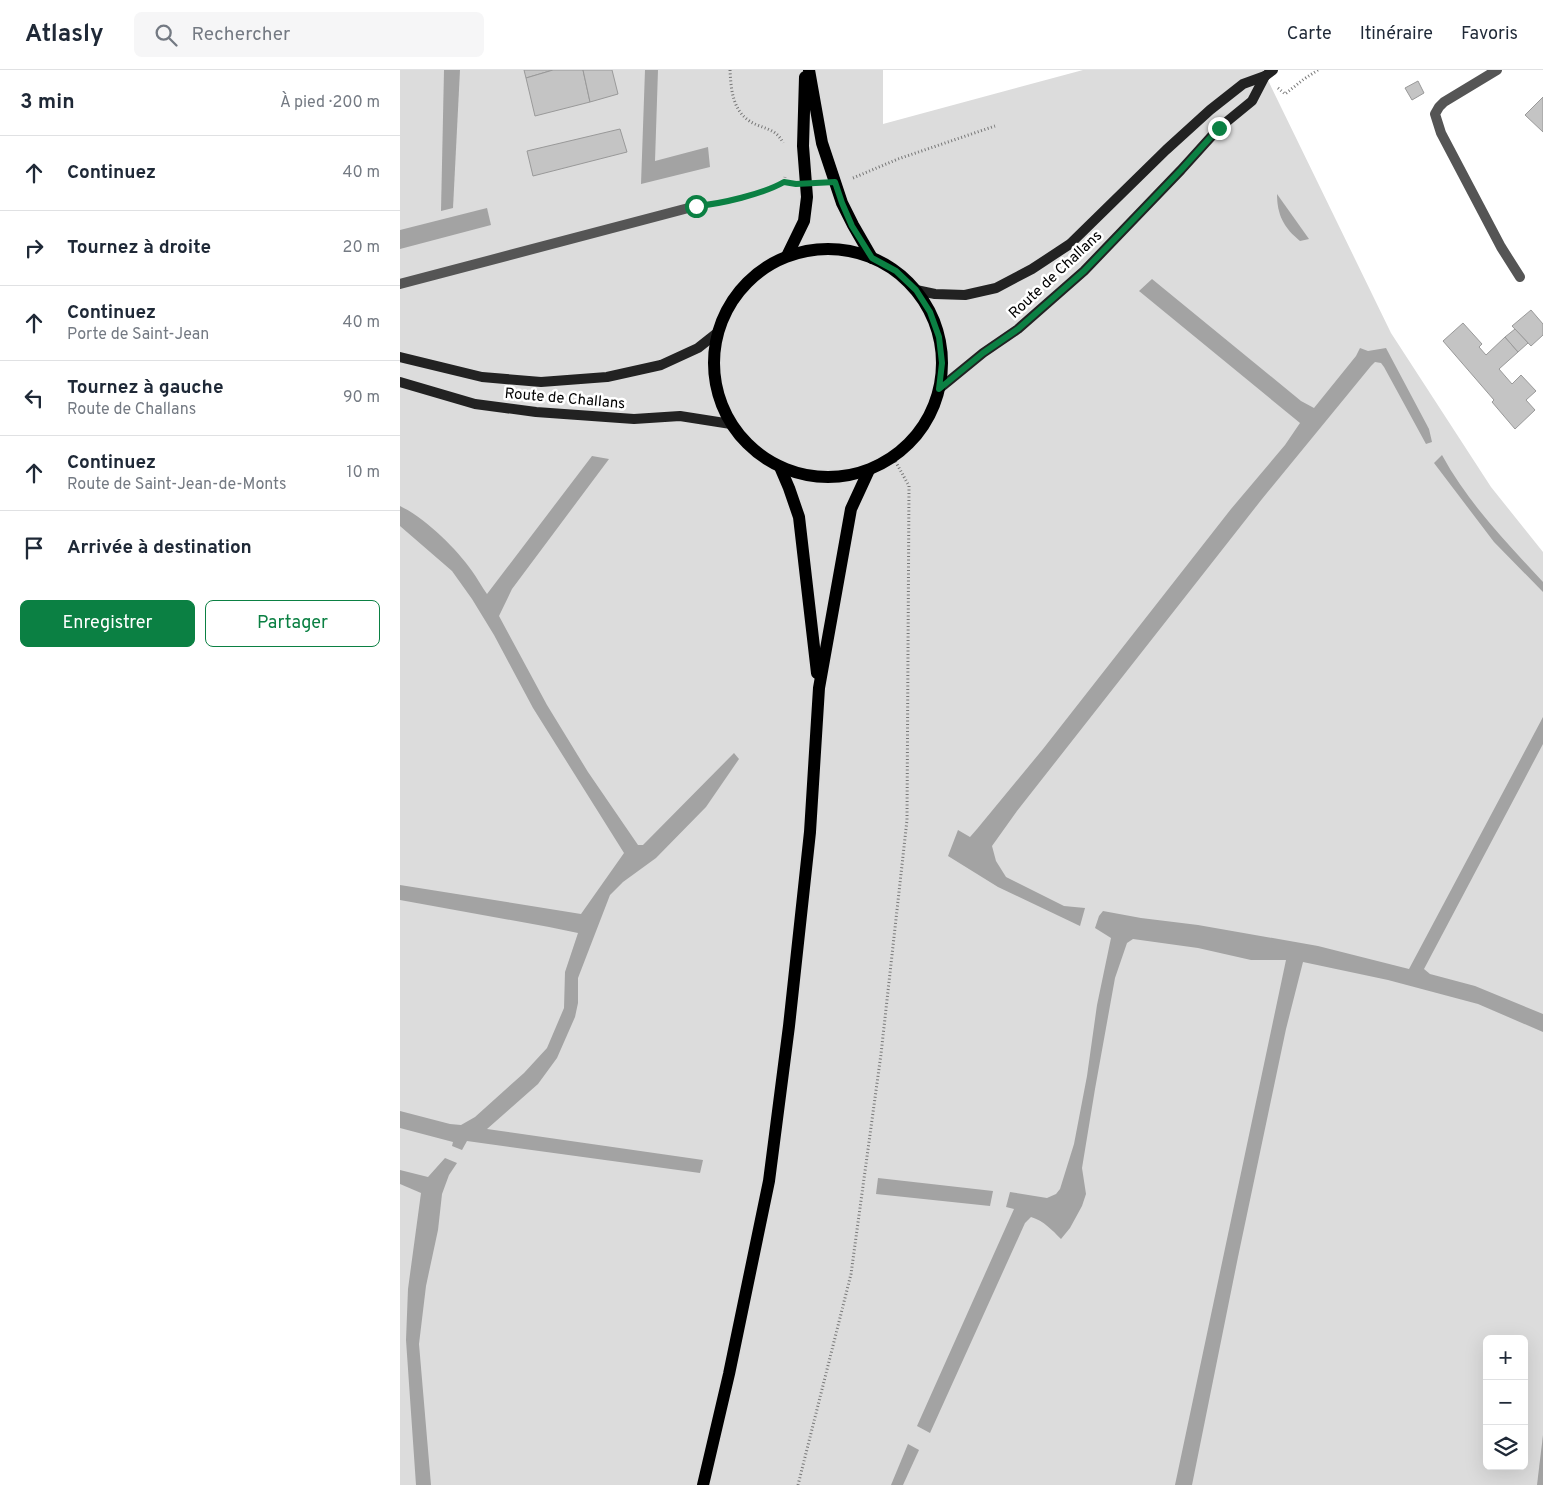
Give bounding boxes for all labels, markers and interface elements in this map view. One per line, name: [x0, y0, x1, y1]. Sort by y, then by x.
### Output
search box: [134, 12, 484, 57]
text: Atlasly: [25, 20, 104, 50]
icon: search: [152, 21, 180, 49]
text: Rechercher: [192, 23, 290, 47]
text: Carte: [1287, 23, 1332, 46]
text: Itinéraire: [1360, 23, 1433, 46]
text: Favoris: [1461, 23, 1518, 46]
text: 3 min: [20, 89, 75, 116]
text: À pied · 200 m: [280, 93, 380, 113]
route end: [1208, 117, 1231, 140]
icon: ahead: [20, 159, 48, 187]
text: Continuez: [67, 161, 156, 185]
text: 40 m: [342, 163, 380, 183]
route start: [685, 195, 708, 218]
street label: Route de Challans: [1005, 227, 1107, 323]
icon: right: [20, 234, 48, 262]
text: Tournez à droite: [67, 236, 211, 260]
text: 20 m: [343, 238, 380, 258]
text: Continuez: [67, 301, 156, 325]
icon: ahead: [20, 309, 48, 337]
text: 40 m: [342, 313, 380, 333]
text: Porte de Saint-Jean: [67, 325, 209, 345]
text: Tournez à gauche: [67, 376, 224, 400]
icon: left: [20, 384, 48, 412]
street label: Route de Challans: [504, 385, 626, 414]
text: 90 m: [343, 388, 380, 408]
text: Route de Challans: [67, 400, 196, 420]
text: Continuez: [67, 451, 156, 475]
icon: ahead: [20, 459, 48, 487]
text: 10 m: [346, 463, 380, 483]
text: Route de Saint-Jean-de-Monts: [67, 475, 286, 495]
icon: arrive: [20, 534, 48, 562]
text: Arrivée à destination: [67, 536, 252, 560]
button: Enregistrer: [20, 600, 195, 647]
button: Partager: [205, 600, 380, 647]
map controls: [1483, 1335, 1528, 1470]
button: +: [1483, 1335, 1528, 1380]
button: −: [1483, 1380, 1528, 1425]
button: layers: [1483, 1425, 1528, 1470]

